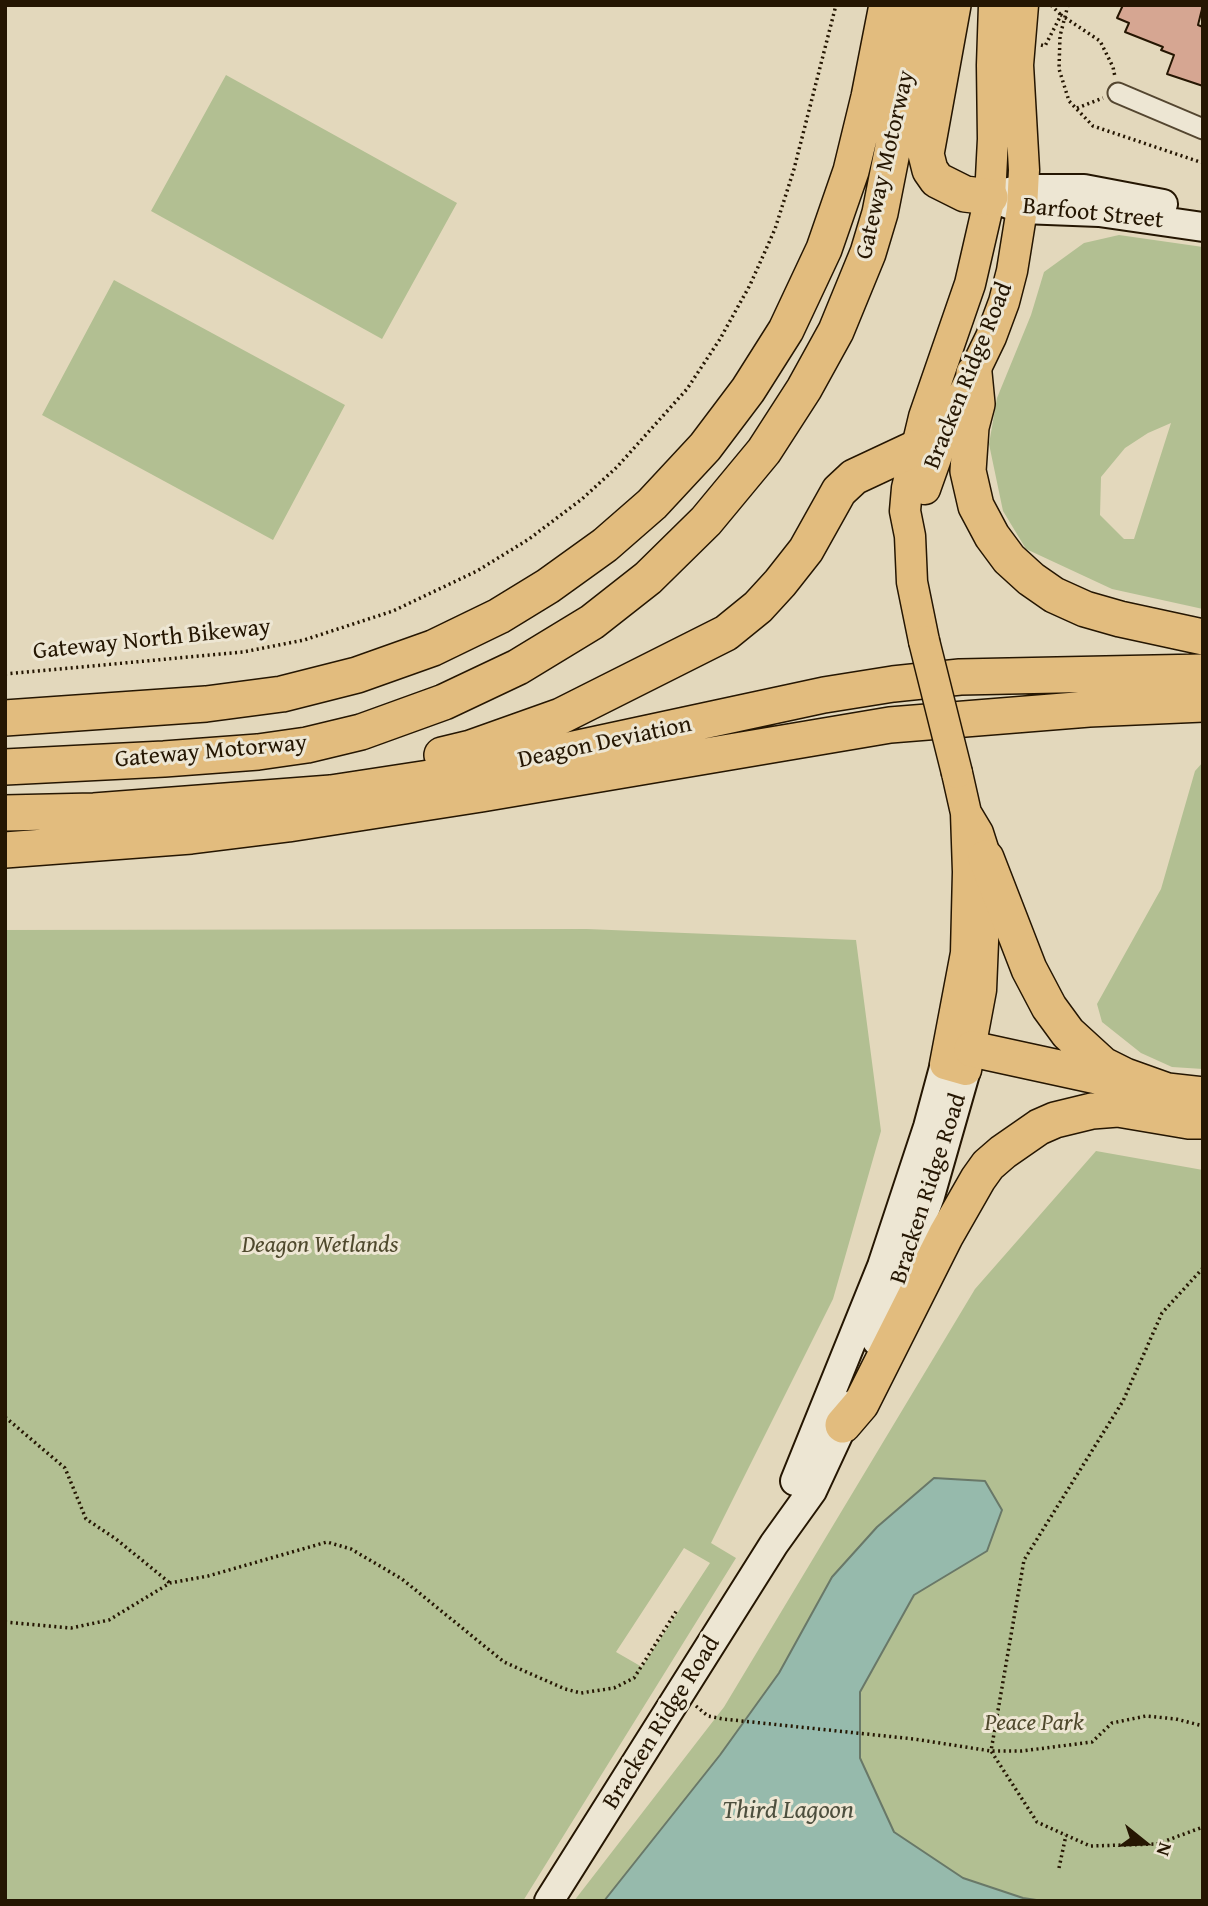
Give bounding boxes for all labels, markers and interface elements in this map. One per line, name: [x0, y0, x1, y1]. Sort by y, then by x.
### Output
street label: Gateway Motorway: [850, 68, 922, 262]
street label: Barfoot Street: [1021, 192, 1165, 236]
street label: Bracken Ridge Road: [918, 278, 1020, 474]
street label: Gateway North Bikeway: [32, 613, 272, 667]
street label: Deagon Deviation: [515, 711, 695, 775]
street label: Gateway Motorway: [114, 729, 308, 775]
street label: Bracken Ridge Road: [885, 1090, 973, 1288]
park label: Deagon Wetlands: [242, 1232, 398, 1260]
street label: Bracken Ridge Road: [597, 1631, 727, 1815]
park label: Peace Park: [984, 1710, 1084, 1738]
water label: Third Lagoon: [722, 1795, 854, 1827]
north arrow: [1110, 1808, 1180, 1878]
text: N: [1150, 1839, 1180, 1860]

